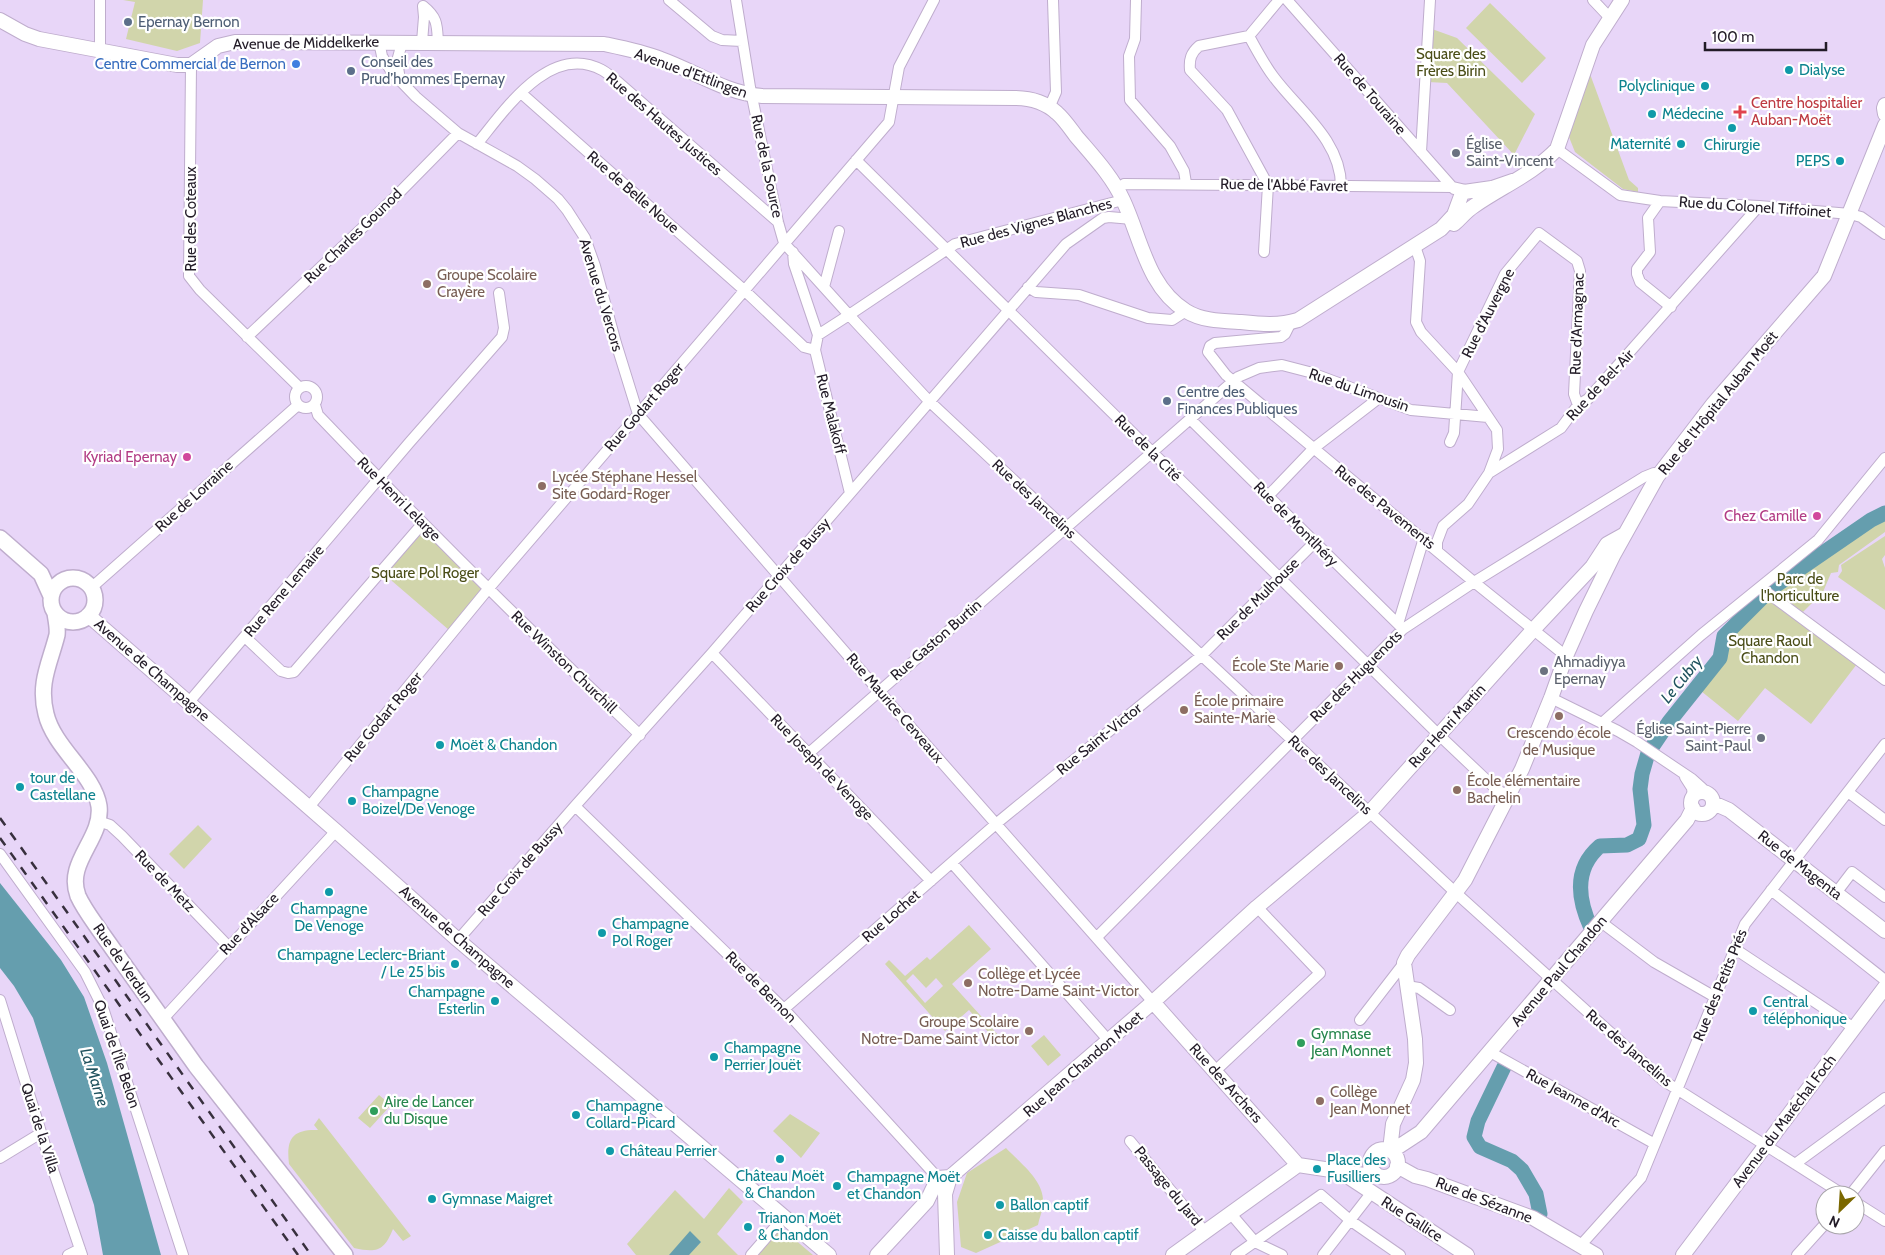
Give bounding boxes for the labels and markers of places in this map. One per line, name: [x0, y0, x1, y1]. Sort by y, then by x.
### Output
place label: Epernay Bernon: [138, 13, 240, 31]
marker: Epernay Bernon: [122, 16, 134, 28]
place label: Conseil des Prud’hommes Epernay: [361, 53, 505, 88]
place label: Centre Commercial de Bernon: [95, 55, 286, 73]
marker: Centre Commercial de Bernon: [290, 58, 302, 70]
place label: Dialyse: [1799, 61, 1845, 79]
marker: Dialyse: [1783, 64, 1795, 76]
marker: Conseil des Prud’hommes Epernay: [345, 65, 357, 77]
place label: Polyclinique: [1619, 77, 1695, 95]
marker: Polyclinique: [1699, 80, 1711, 92]
place label: Centre hospitalier Auban-Moët: [1751, 94, 1862, 129]
place label: Médecine: [1662, 105, 1724, 123]
marker: Centre hospitalier Auban-Moët: [1733, 105, 1747, 119]
marker: Médecine: [1646, 108, 1658, 120]
marker: Chirurgie: [1726, 122, 1738, 134]
place label: Église Saint-Vincent: [1466, 134, 1554, 170]
place label: Maternité: [1610, 135, 1671, 153]
place label: Chirurgie: [1704, 136, 1761, 154]
marker: Maternité: [1675, 138, 1687, 150]
marker: Église Saint-Vincent: [1450, 147, 1462, 159]
place label: PEPS: [1796, 152, 1830, 170]
marker: PEPS: [1834, 155, 1846, 167]
place label: Groupe Scolaire Crayère: [437, 266, 537, 301]
marker: Groupe Scolaire Crayère: [421, 278, 433, 290]
place label: Centre des Finances Publiques: [1177, 383, 1297, 418]
marker: Centre des Finances Publiques: [1161, 395, 1173, 407]
place label: Kyriad Epernay: [83, 448, 177, 466]
marker: Kyriad Epernay: [181, 451, 193, 463]
place label: Lycée Stéphane Hessel Site Godard-Roger: [552, 468, 698, 503]
marker: Lycée Stéphane Hessel Site Godard-Roger: [536, 480, 548, 492]
place label: Chez Camille: [1724, 507, 1807, 525]
marker: Chez Camille: [1811, 510, 1823, 522]
place label: Ahmadiyya Epernay: [1554, 653, 1626, 688]
place label: École Ste Marie: [1232, 656, 1329, 675]
marker: École Ste Marie: [1333, 660, 1345, 672]
marker: Ahmadiyya Epernay: [1538, 665, 1550, 677]
place label: École primaire Sainte-Marie: [1194, 691, 1284, 727]
marker: École primaire Sainte-Marie: [1178, 704, 1190, 716]
marker: Crescendo école de Musique: [1553, 710, 1565, 722]
place label: Église Saint-Pierre Saint-Paul: [1636, 719, 1751, 755]
place label: Crescendo école de Musique: [1507, 724, 1611, 759]
marker: Église Saint-Pierre Saint-Paul: [1755, 732, 1767, 744]
place label: Moёt & Chandon: [450, 736, 557, 754]
marker: Moёt & Chandon: [434, 739, 446, 751]
place label: tour de Castellane: [30, 769, 96, 804]
place label: École élémentaire Bachelin: [1467, 771, 1580, 807]
marker: tour de Castellane: [14, 781, 26, 793]
place label: Champagne Boizel/De Venoge: [362, 783, 475, 818]
marker: École élémentaire Bachelin: [1451, 784, 1463, 796]
marker: Champagne Boizel/De Venoge: [346, 795, 358, 807]
marker: Champagne De Venoge: [323, 886, 335, 898]
place label: Champagne De Venoge: [291, 900, 368, 935]
place label: Champagne Pol Roger: [612, 915, 689, 950]
marker: Champagne Pol Roger: [596, 927, 608, 939]
place label: Champagne Leclerc-Briant / Le 25 bis: [277, 946, 445, 981]
marker: Champagne Leclerc-Briant / Le 25 bis: [449, 958, 461, 970]
place label: Collège et Lycée Notre-Dame Saint-Victor: [978, 965, 1139, 1000]
marker: Collège et Lycée Notre-Dame Saint-Victor: [962, 977, 974, 989]
place label: Champagne Esterlin: [408, 983, 485, 1018]
place label: Central téléphonique: [1763, 993, 1847, 1028]
marker: Champagne Esterlin: [489, 995, 501, 1007]
marker: Central téléphonique: [1747, 1005, 1759, 1017]
place label: Groupe Scolaire Notre-Dame Saint Victor: [861, 1013, 1019, 1048]
marker: Groupe Scolaire Notre-Dame Saint Victor: [1023, 1025, 1035, 1037]
place label: Gymnase Jean Monnet: [1310, 1025, 1391, 1060]
marker: Gymnase Jean Monnet: [1295, 1037, 1307, 1049]
place label: Champagne Perrier Jouët: [724, 1039, 801, 1074]
marker: Champagne Perrier Jouët: [708, 1051, 720, 1063]
place label: Collège Jean Monnet: [1329, 1083, 1410, 1118]
place label: Aire de Lancer du Disque: [384, 1093, 474, 1128]
marker: Collège Jean Monnet: [1314, 1095, 1326, 1107]
place label: Champagne Collard-Picard: [586, 1097, 675, 1132]
marker: Aire de Lancer du Disque: [368, 1105, 380, 1117]
marker: Champagne Collard-Picard: [570, 1109, 582, 1121]
place label: Château Perrier: [620, 1142, 717, 1160]
marker: Château Perrier: [604, 1145, 616, 1157]
place label: Place des Fusilliers: [1327, 1151, 1386, 1186]
marker: Château Moët & Chandon: [774, 1153, 786, 1165]
marker: Place des Fusilliers: [1311, 1163, 1323, 1175]
place label: Château Moët & Chandon: [736, 1167, 824, 1202]
place label: Champagne Moët et Chandon: [847, 1168, 960, 1203]
marker: Champagne Moët et Chandon: [831, 1180, 843, 1192]
place label: Gymnase Maigret: [442, 1190, 553, 1208]
marker: Gymnase Maigret: [426, 1193, 438, 1205]
place label: Ballon captif: [1010, 1196, 1089, 1214]
marker: Ballon captif: [994, 1199, 1006, 1211]
place label: Trianon Moët & Chandon: [758, 1209, 841, 1244]
marker: Trianon Moët & Chandon: [742, 1221, 754, 1233]
place label: Caisse du ballon captif: [998, 1226, 1139, 1244]
marker: Caisse du ballon captif: [982, 1229, 994, 1241]

